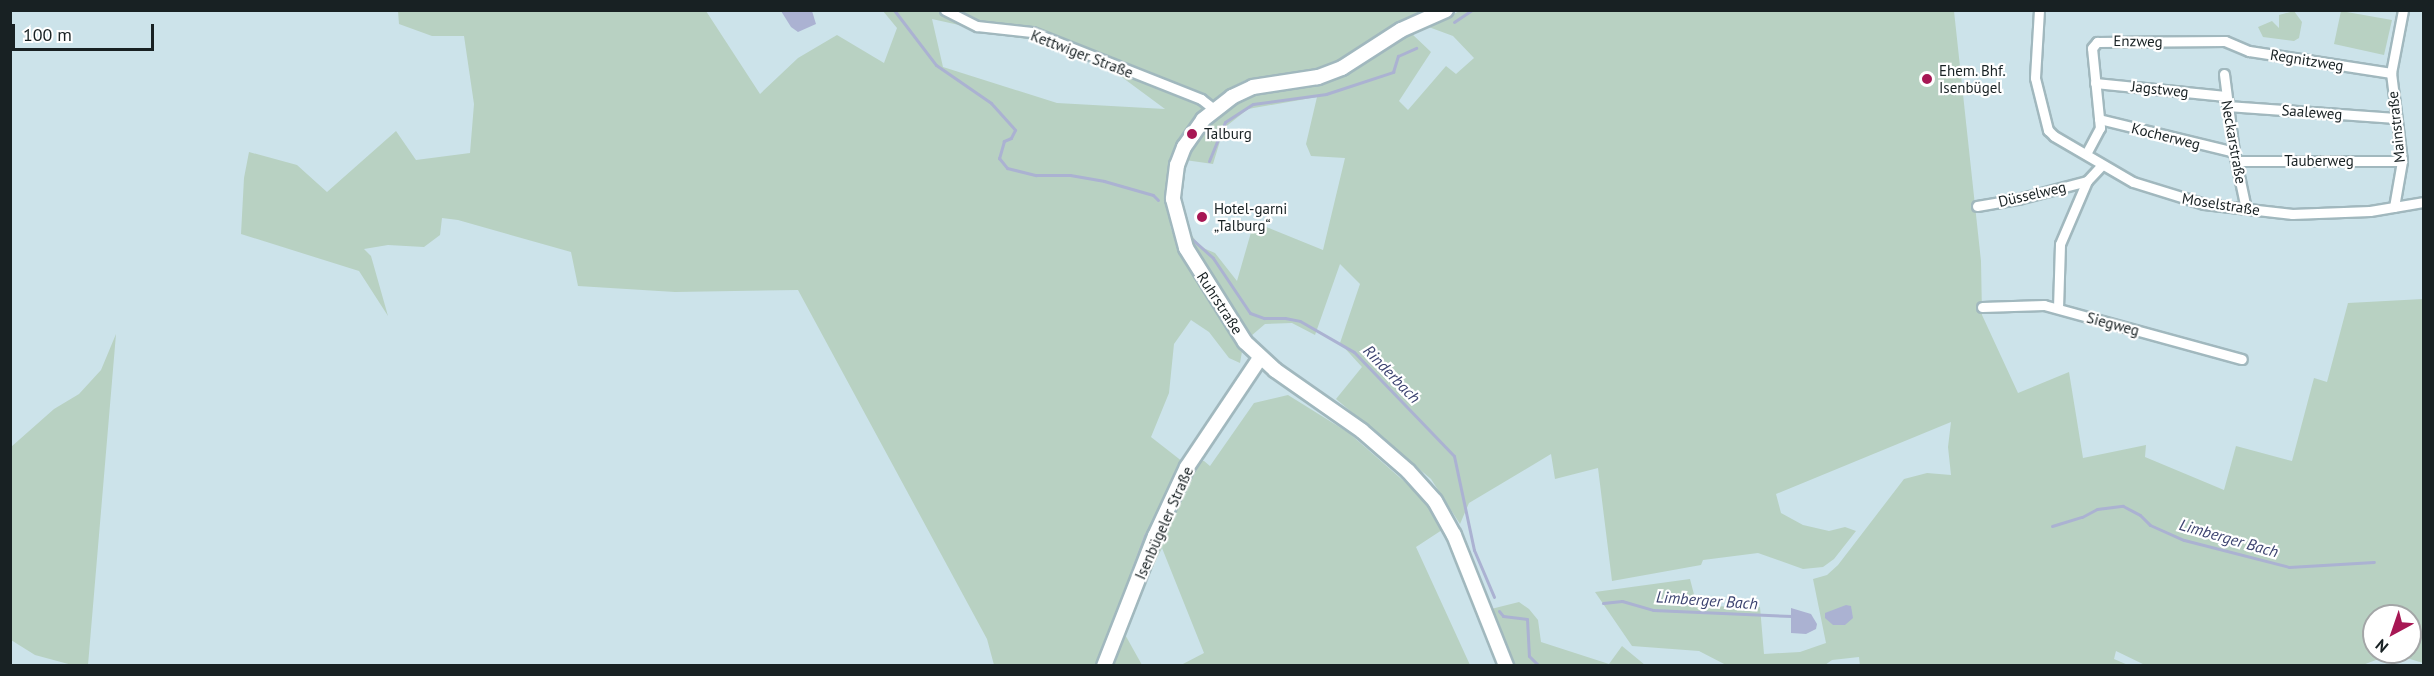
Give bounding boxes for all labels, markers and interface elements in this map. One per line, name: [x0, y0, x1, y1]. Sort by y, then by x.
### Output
scale bar: [15, 12, 158, 50]
text: 100 m: [23, 23, 72, 46]
street label: Kettwiger Straße: [1028, 26, 1136, 82]
street label: Enzweg: [2113, 32, 2163, 50]
street label: Regnitzweg: [2269, 45, 2345, 75]
place label: Ehem. Bhf. Isenbügel: [1939, 61, 2007, 96]
marker: Ehem. Bhf. Isenbügel: [1920, 72, 1934, 86]
street label: Jagstweg: [2130, 77, 2190, 101]
street label: Mainstraße: [2383, 90, 2409, 164]
street label: Neckarstraße: [2218, 99, 2250, 185]
street label: Saaleweg: [2281, 101, 2343, 123]
street label: Kocherweg: [2130, 119, 2202, 153]
place label: Talburg: [1204, 125, 1252, 143]
marker: Talburg: [1185, 127, 1199, 141]
street label: Tauberweg: [2284, 152, 2354, 170]
street label: Düsselweg: [1996, 177, 2068, 211]
street label: Moselstraße: [2181, 189, 2261, 219]
place label: Hotel-garni „Talburg“: [1214, 199, 1287, 234]
marker: Hotel-garni „Talburg“: [1195, 210, 1209, 224]
street label: Ruhrstraße: [1193, 268, 1247, 338]
street label: Siegweg: [2085, 308, 2141, 340]
water label: Rinderbach: [1360, 341, 1424, 407]
street label: Isenbügeler Straße: [1131, 464, 1197, 582]
water label: Limberger Bach: [2177, 515, 2281, 561]
water label: Limberger Bach: [1655, 587, 1759, 613]
north arrow: [2362, 604, 2422, 664]
text: N: [2371, 635, 2392, 657]

